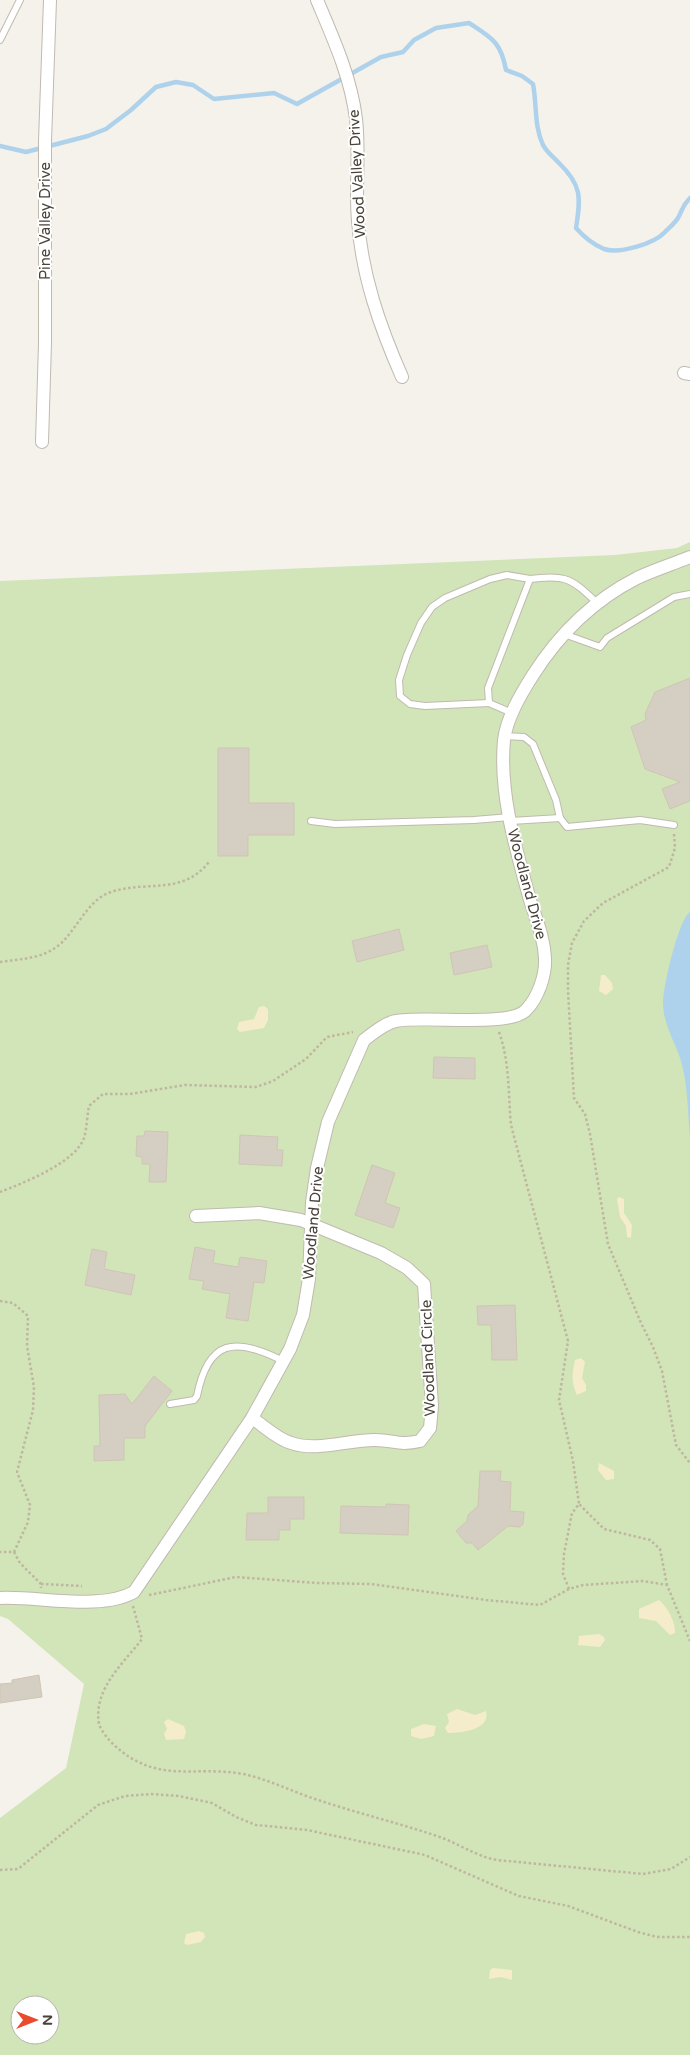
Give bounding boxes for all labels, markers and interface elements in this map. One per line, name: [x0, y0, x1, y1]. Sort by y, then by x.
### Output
street label: Wood Valley Drive: [345, 109, 369, 239]
street label: Pine Valley Drive: [36, 162, 54, 280]
street label: Woodland Drive: [504, 827, 550, 941]
street label: Woodland Drive: [299, 1166, 327, 1280]
street label: Woodland Circle: [417, 1299, 439, 1417]
north arrow: [10, 1995, 60, 2045]
text: N: [39, 2014, 56, 2026]

